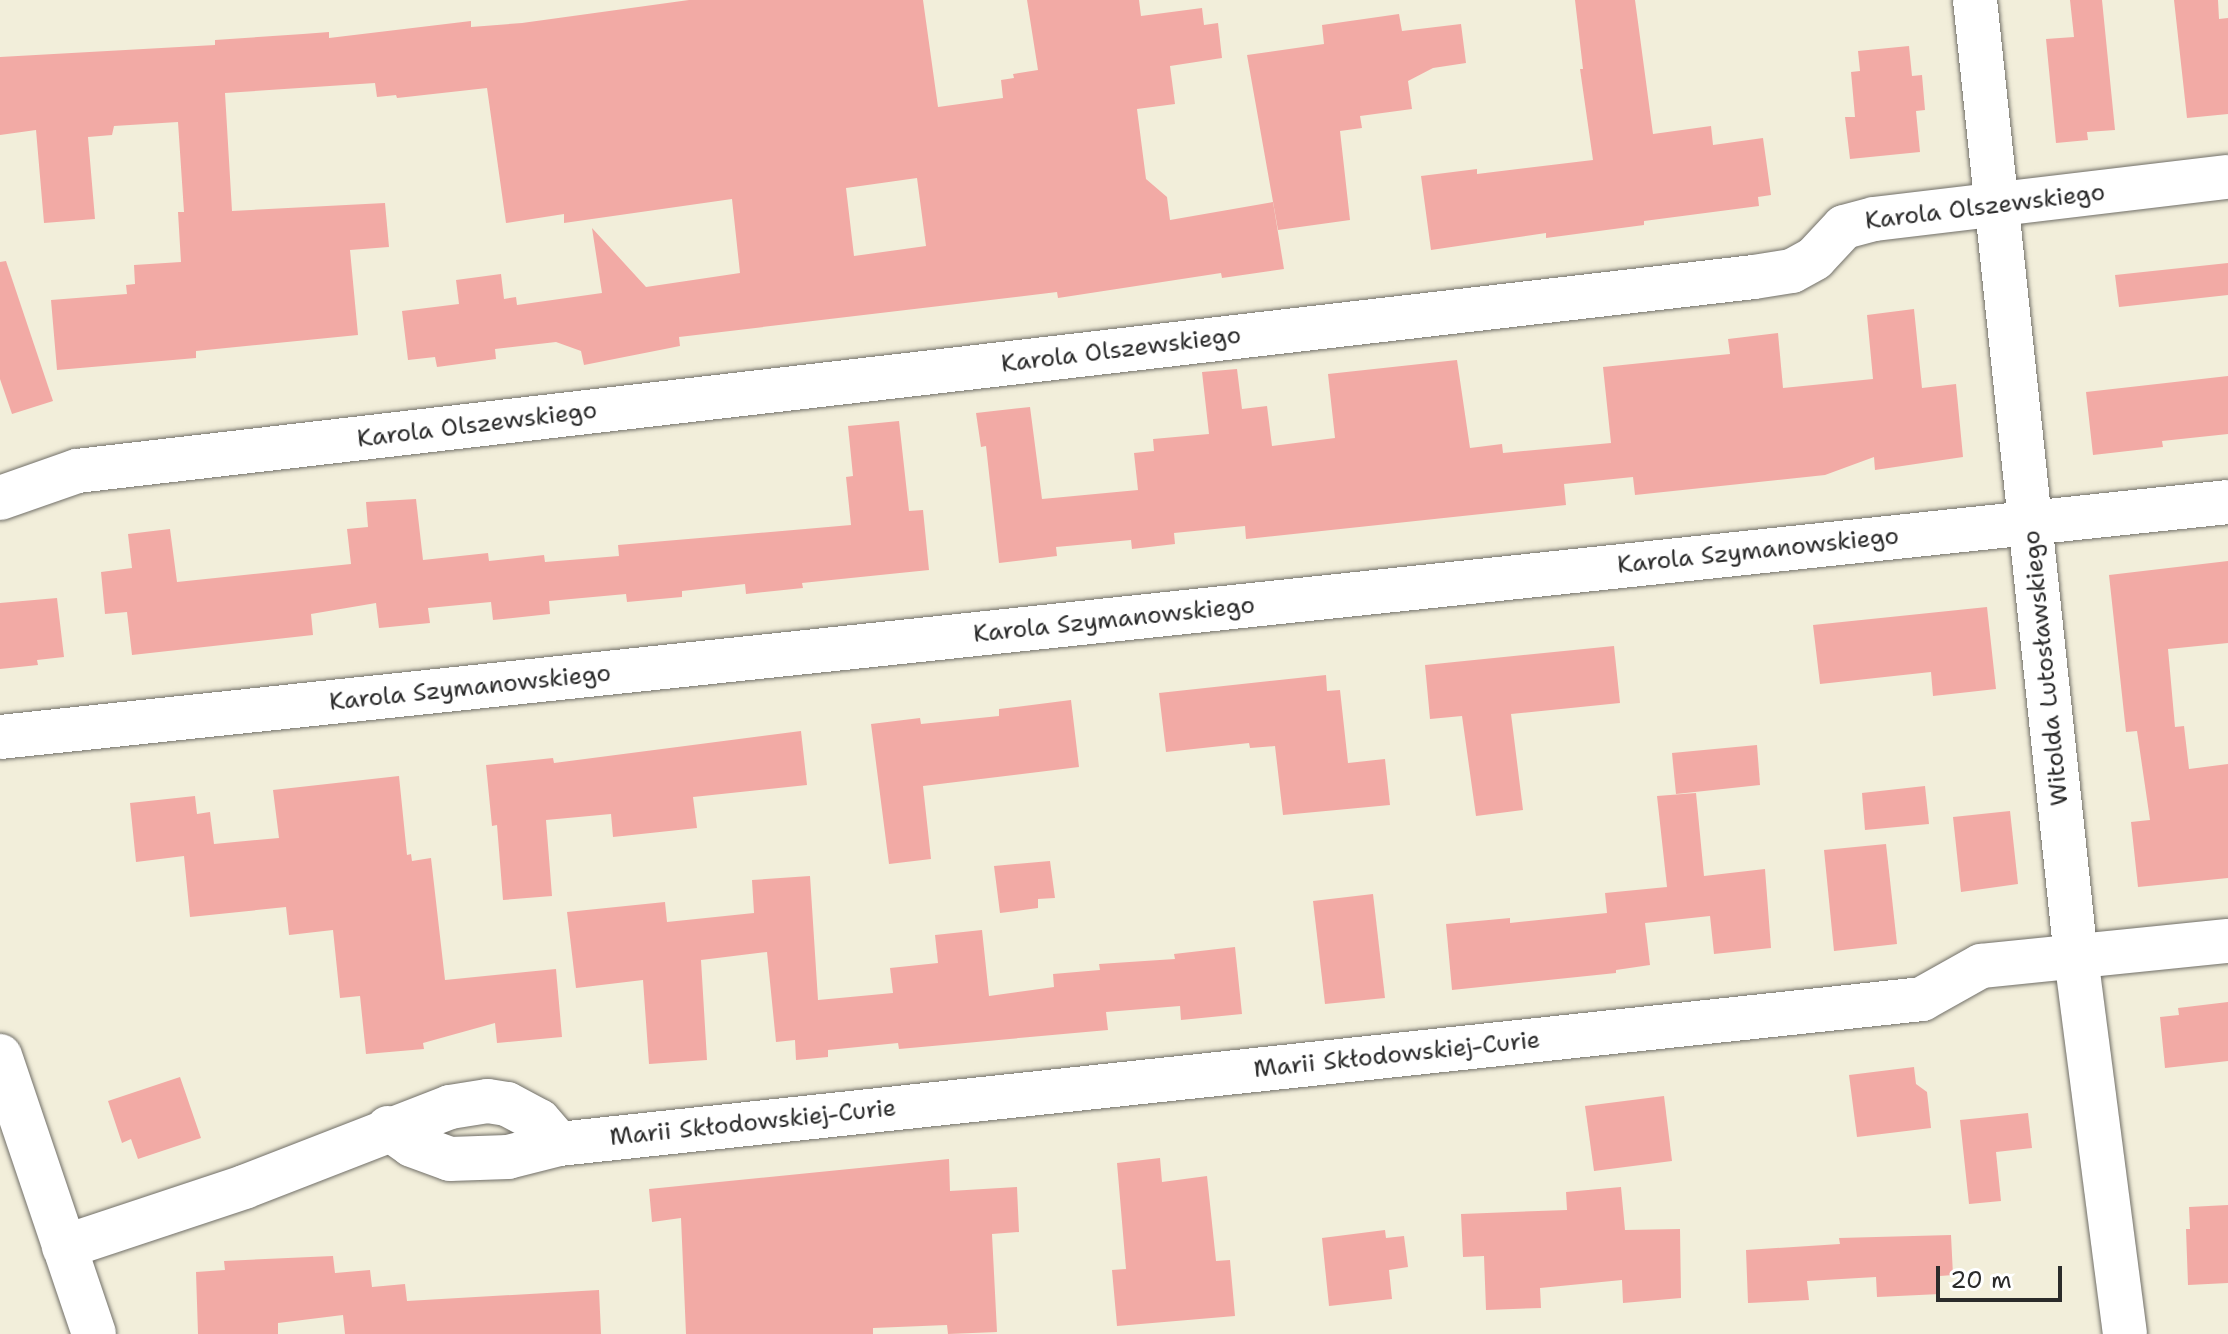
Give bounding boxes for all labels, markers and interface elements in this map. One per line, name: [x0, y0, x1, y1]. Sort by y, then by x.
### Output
street label: Karola Olszewskiego: [1863, 178, 2107, 236]
street label: Karola Olszewskiego: [999, 321, 1243, 379]
street label: Karola Olszewskiego: [355, 396, 599, 454]
street label: Karola Szymanowskiego: [1616, 522, 1900, 580]
street label: Witolda Lutosławskiego: [2017, 529, 2075, 807]
street label: Karola Szymanowskiego: [972, 591, 1256, 649]
street label: Karola Szymanowskiego: [328, 659, 612, 717]
street label: Marii Skłodowskiej-Curie: [1252, 1026, 1542, 1084]
street label: Marii Skłodowskiej-Curie: [608, 1094, 898, 1152]
scale bar: [1940, 1250, 2066, 1300]
text: 20 m: [1950, 1264, 2012, 1296]

